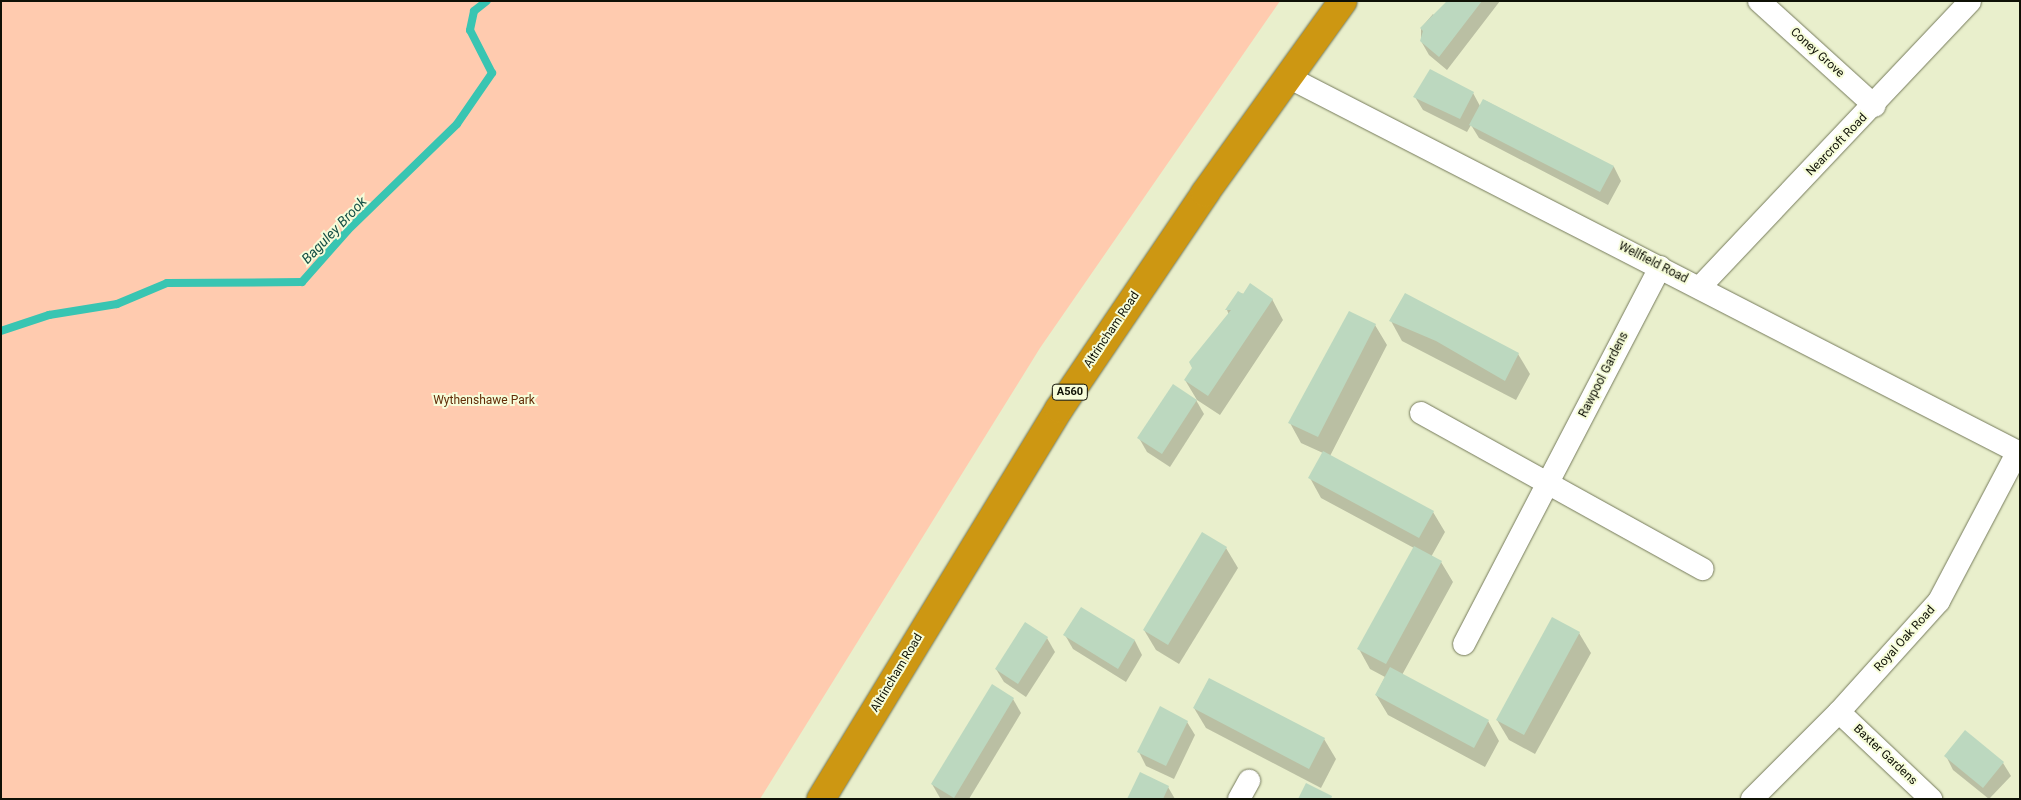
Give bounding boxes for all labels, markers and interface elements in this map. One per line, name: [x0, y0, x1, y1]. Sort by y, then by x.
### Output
street label: Coney Grove: [1787, 25, 1847, 81]
street label: Nearcroft Road: [1804, 111, 1870, 179]
water label: Baguley Brook: [298, 193, 370, 267]
street label: Wellfield Road: [1616, 239, 1690, 287]
street label: Altrincham Road: [1081, 289, 1143, 371]
street label: Rawpool Gardens: [1576, 330, 1632, 420]
road number: A560: [1051, 384, 1089, 401]
park label: Wythenshawe Park: [433, 394, 535, 408]
street label: Royal Oak Road: [1872, 603, 1938, 675]
street label: Altrincham Road: [868, 631, 926, 715]
street label: Baxter Gardens: [1850, 722, 1920, 788]

